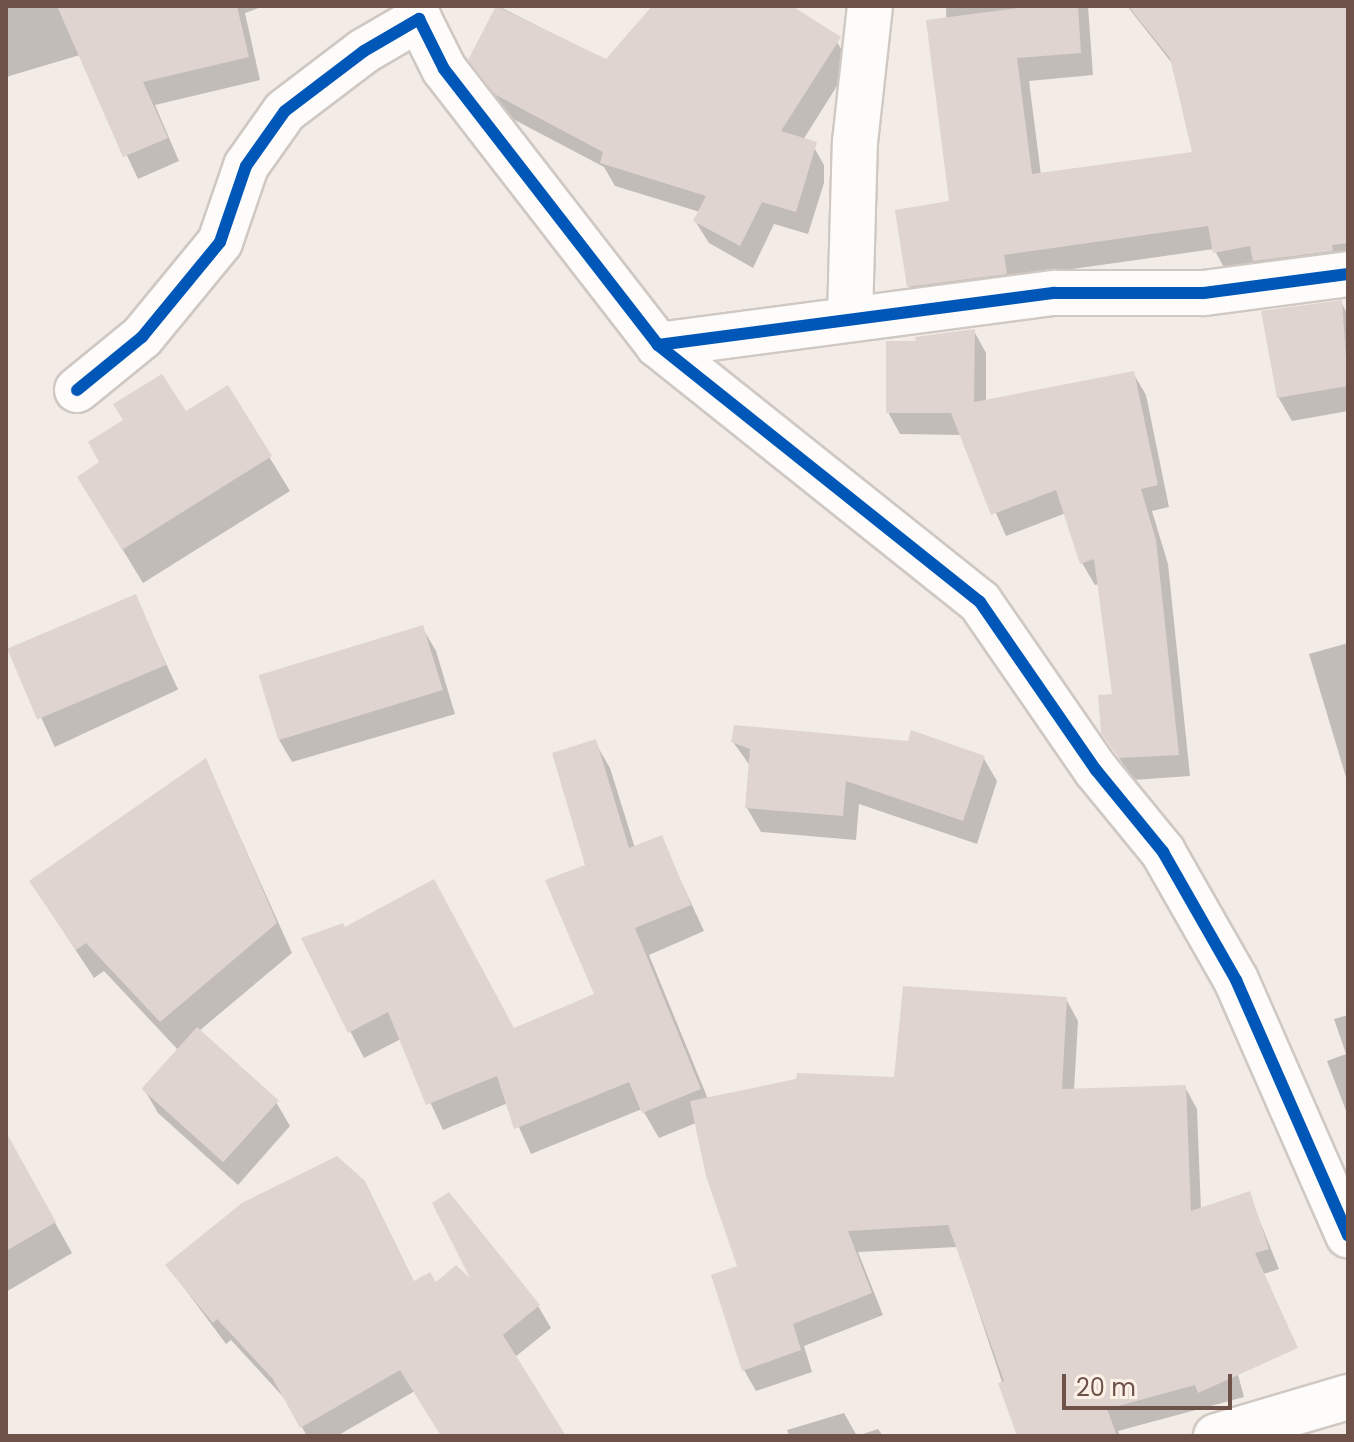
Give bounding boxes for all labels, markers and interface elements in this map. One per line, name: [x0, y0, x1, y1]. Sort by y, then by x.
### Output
scale bar: [1066, 1358, 1236, 1408]
text: 20 m: [1076, 1371, 1136, 1404]

